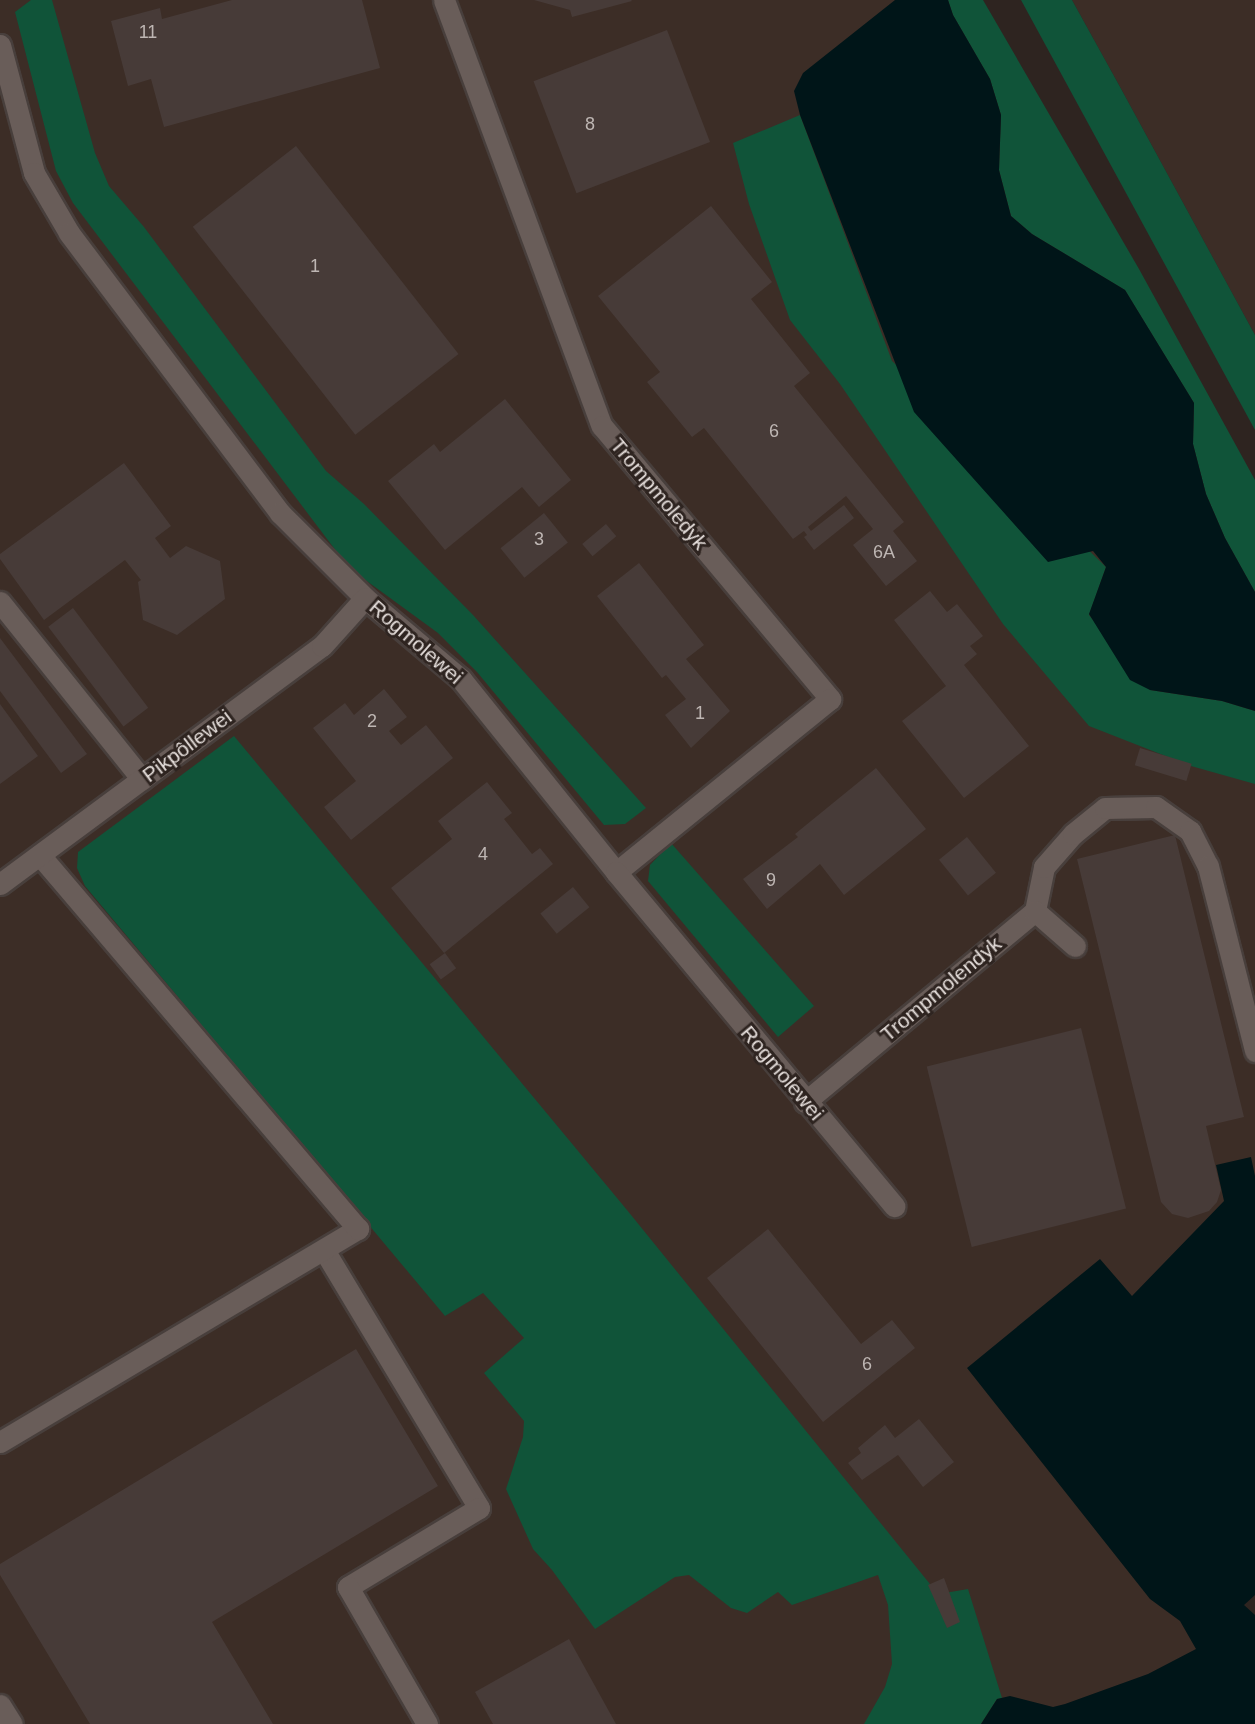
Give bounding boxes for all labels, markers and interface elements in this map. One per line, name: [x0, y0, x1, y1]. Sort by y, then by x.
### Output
house number: 11: [139, 21, 157, 43]
house number: 8: [585, 113, 595, 135]
house number: 1: [310, 255, 320, 277]
house number: 6: [769, 420, 779, 442]
street label: Trompmoledyk: [605, 433, 713, 555]
house number: 3: [534, 528, 544, 550]
house number: 6A: [873, 541, 895, 563]
street label: Rogmolewei: [364, 595, 468, 689]
house number: 1: [695, 702, 705, 724]
street label: Pikpôllewei: [137, 704, 237, 788]
house number: 2: [367, 710, 377, 732]
house number: 4: [478, 843, 488, 865]
house number: 9: [766, 869, 776, 891]
street label: Trompmolendyk: [876, 931, 1006, 1047]
street label: Rogmolewei: [735, 1021, 829, 1125]
house number: 6: [862, 1353, 872, 1375]

